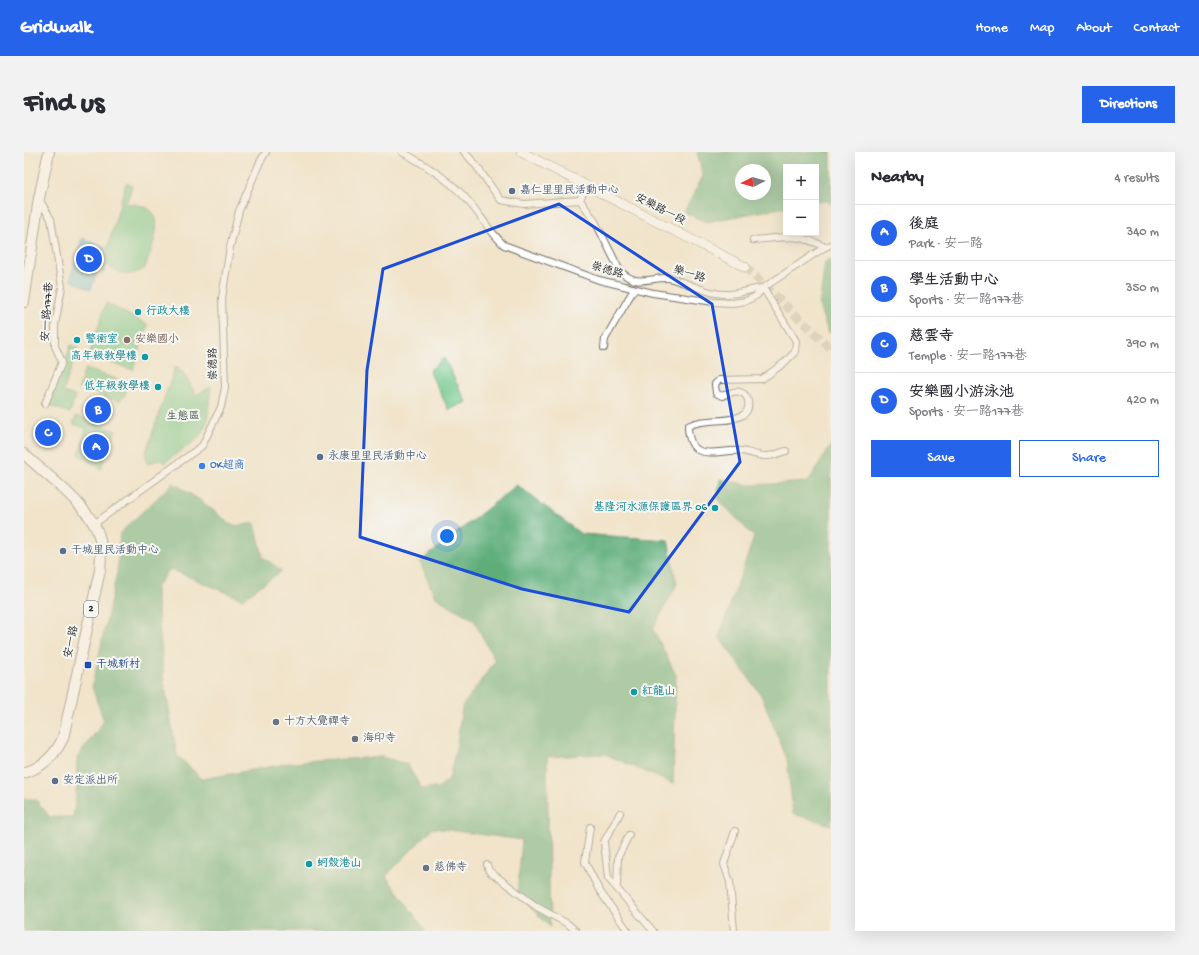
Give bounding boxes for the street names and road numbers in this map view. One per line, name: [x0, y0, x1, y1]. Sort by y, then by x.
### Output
street label: 安樂路一段: [633, 190, 688, 228]
street label: 崇德路: [589, 259, 625, 281]
street label: 樂一路: [671, 263, 707, 286]
street label: 安一路177巷: [39, 282, 56, 342]
street label: 崇德路: [206, 347, 220, 381]
road number: 2: [84, 601, 98, 617]
street label: 安一路: [62, 624, 81, 659]

